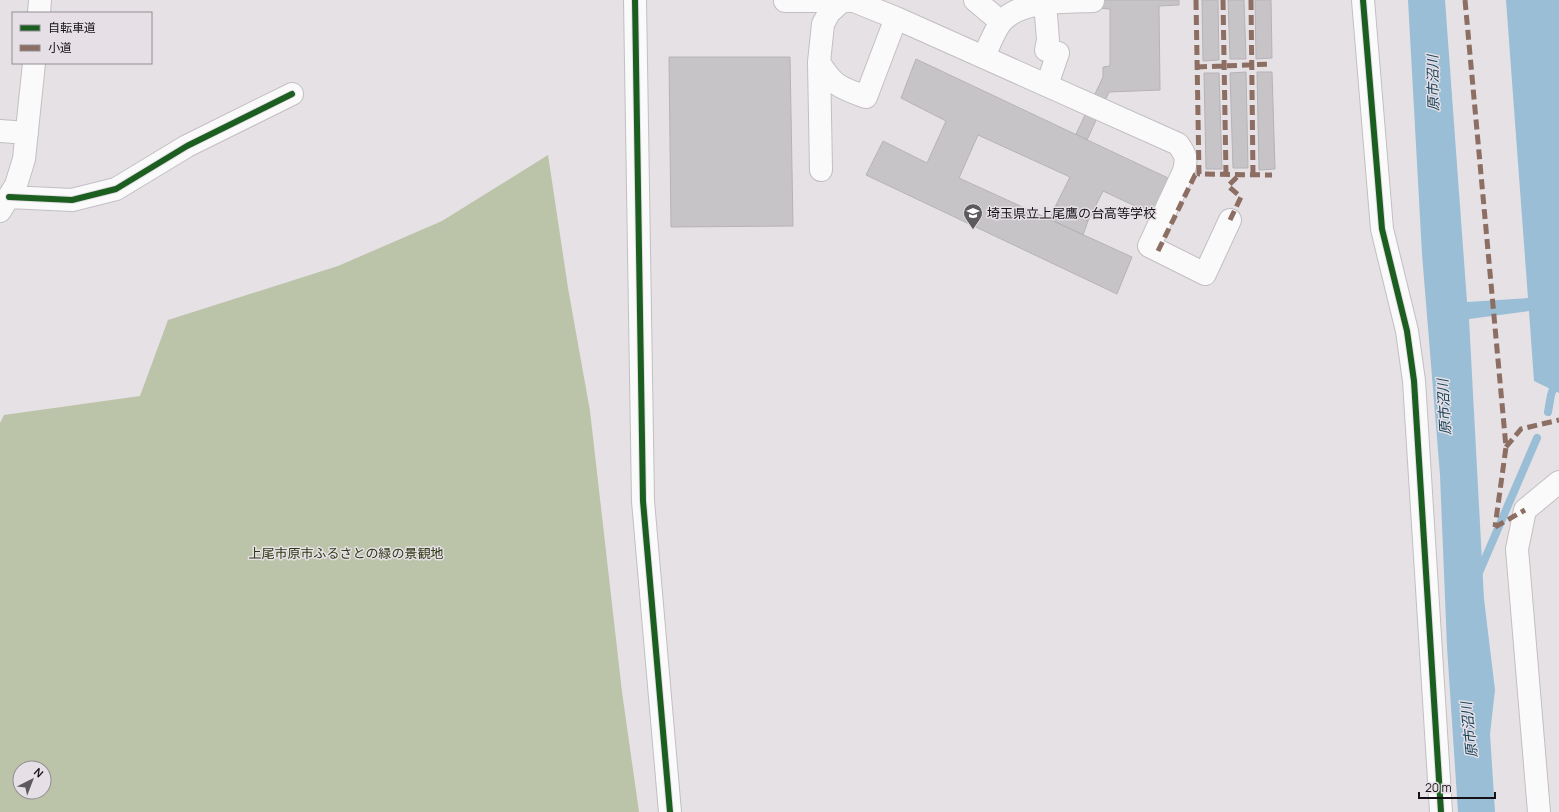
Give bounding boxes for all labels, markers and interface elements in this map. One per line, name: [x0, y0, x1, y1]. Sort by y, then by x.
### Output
legend: [12, 12, 152, 64]
text: 自転車道: [48, 19, 96, 36]
text: 小道: [48, 39, 72, 56]
water label: 原市沼川: [1422, 53, 1442, 111]
school or university icon: 埼玉県立上尾鷹の台高等学校: [962, 202, 984, 230]
place label: 埼玉県立上尾鷹の台高等学校: [987, 204, 1156, 222]
water label: 原市沼川: [1432, 377, 1454, 435]
park label: 上尾市原市ふるさとの緑の景観地: [249, 544, 443, 562]
water label: 原市沼川: [1456, 699, 1481, 759]
north arrow: [12, 760, 52, 800]
text: N: [31, 764, 47, 780]
scale bar: [1419, 774, 1495, 800]
text: 20 m: [1425, 779, 1452, 796]

